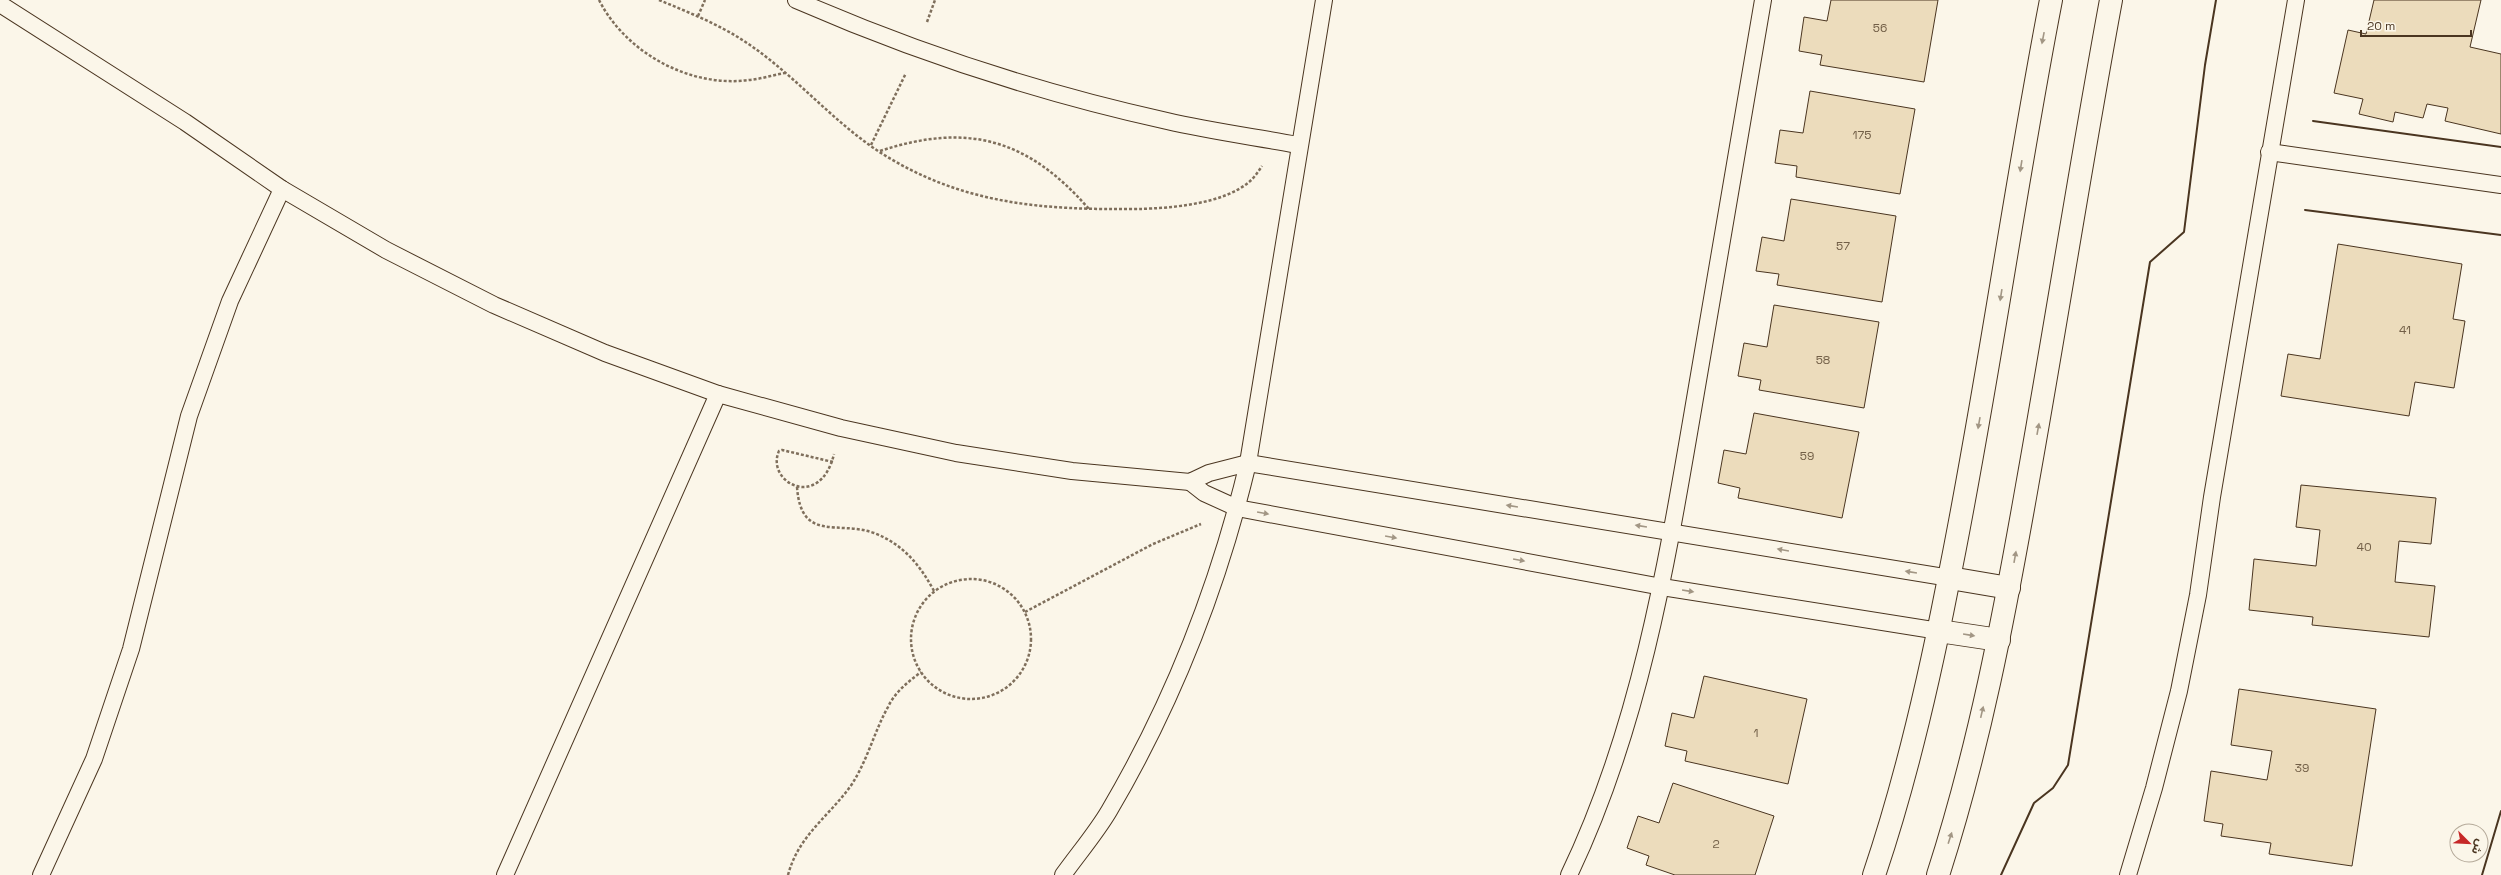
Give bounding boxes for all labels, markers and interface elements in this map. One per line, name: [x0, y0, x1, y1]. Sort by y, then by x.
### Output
scale bar: [2361, 12, 2471, 38]
text: 20 m: [2367, 18, 2395, 34]
house number: 56: [1873, 20, 1887, 36]
one-way arrow: [2040, 32, 2046, 44]
house number: 175: [1853, 127, 1871, 143]
one-way arrow: [2018, 160, 2024, 172]
house number: 57: [1836, 238, 1850, 254]
one-way arrow: [1998, 289, 2004, 301]
house number: 41: [2399, 322, 2411, 338]
house number: 58: [1816, 352, 1830, 368]
one-way arrow: [1975, 417, 1981, 429]
one-way arrow: [2035, 423, 2041, 436]
house number: 59: [1800, 448, 1814, 464]
one-way arrow: [1506, 503, 1519, 509]
one-way arrow: [1257, 510, 1269, 516]
one-way arrow: [1635, 523, 1647, 529]
one-way arrow: [1385, 534, 1397, 540]
house number: 40: [2356, 539, 2372, 555]
one-way arrow: [1777, 547, 1789, 553]
one-way arrow: [2012, 551, 2018, 563]
one-way arrow: [1513, 558, 1525, 564]
one-way arrow: [1905, 568, 1917, 574]
one-way arrow: [1682, 588, 1694, 594]
one-way arrow: [1963, 632, 1975, 638]
one-way arrow: [1980, 706, 1986, 718]
house number: 1: [1753, 725, 1759, 741]
house number: 39: [2295, 760, 2309, 776]
north arrow: [2449, 823, 2489, 863]
one-way arrow: [1947, 832, 1953, 844]
house number: 2: [1712, 836, 1720, 852]
text: ش: [2469, 837, 2488, 857]

